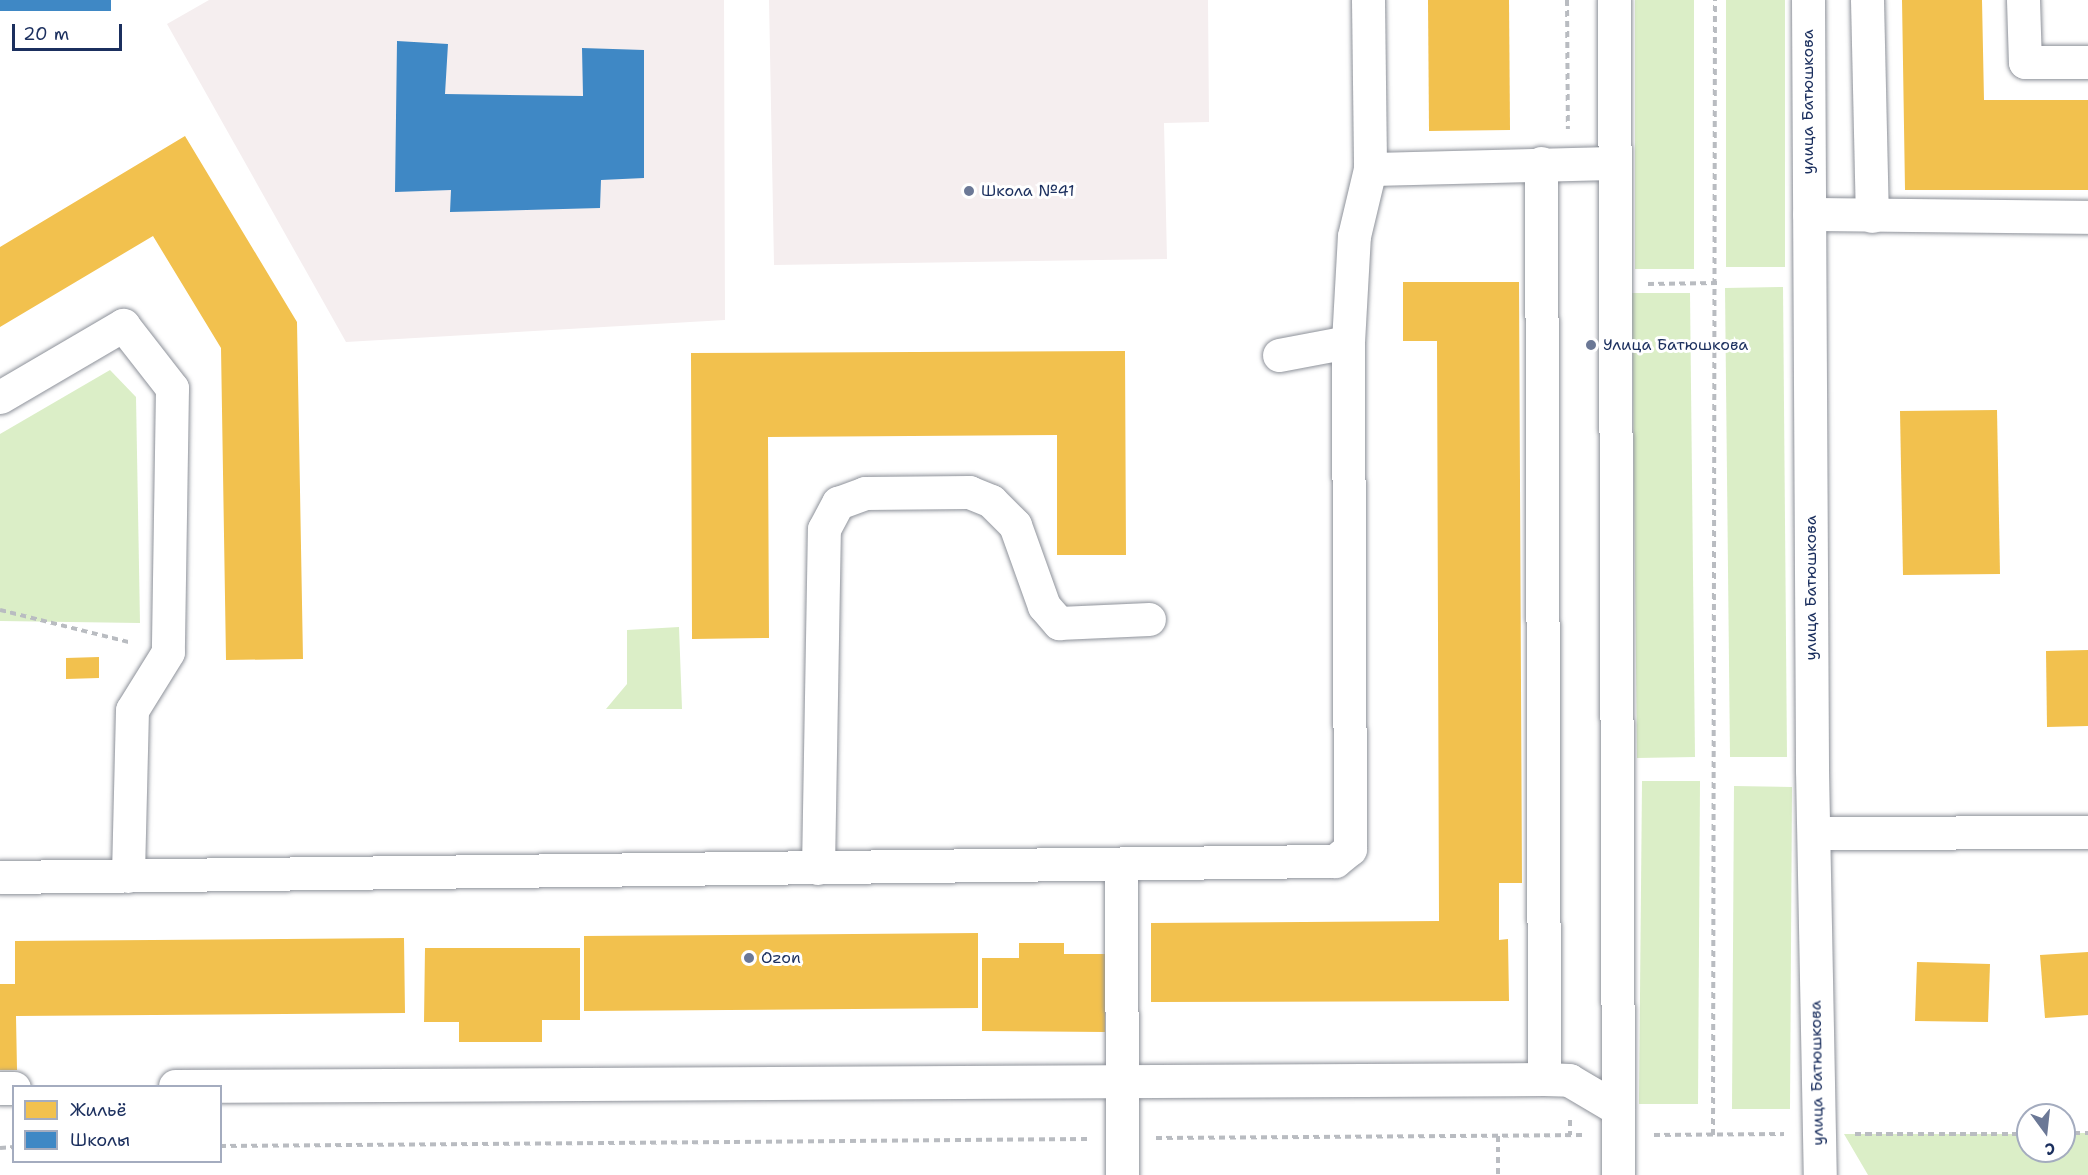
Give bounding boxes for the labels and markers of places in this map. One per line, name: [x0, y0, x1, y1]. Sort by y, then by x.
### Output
place label: Школа №41: [981, 181, 1075, 201]
marker: Школа №41: [962, 184, 976, 198]
place label: Улица Батюшкова: [1603, 335, 1748, 355]
marker: Улица Батюшкова: [1584, 338, 1598, 352]
place label: Ozon: [761, 948, 801, 968]
marker: Ozon: [742, 951, 756, 965]

